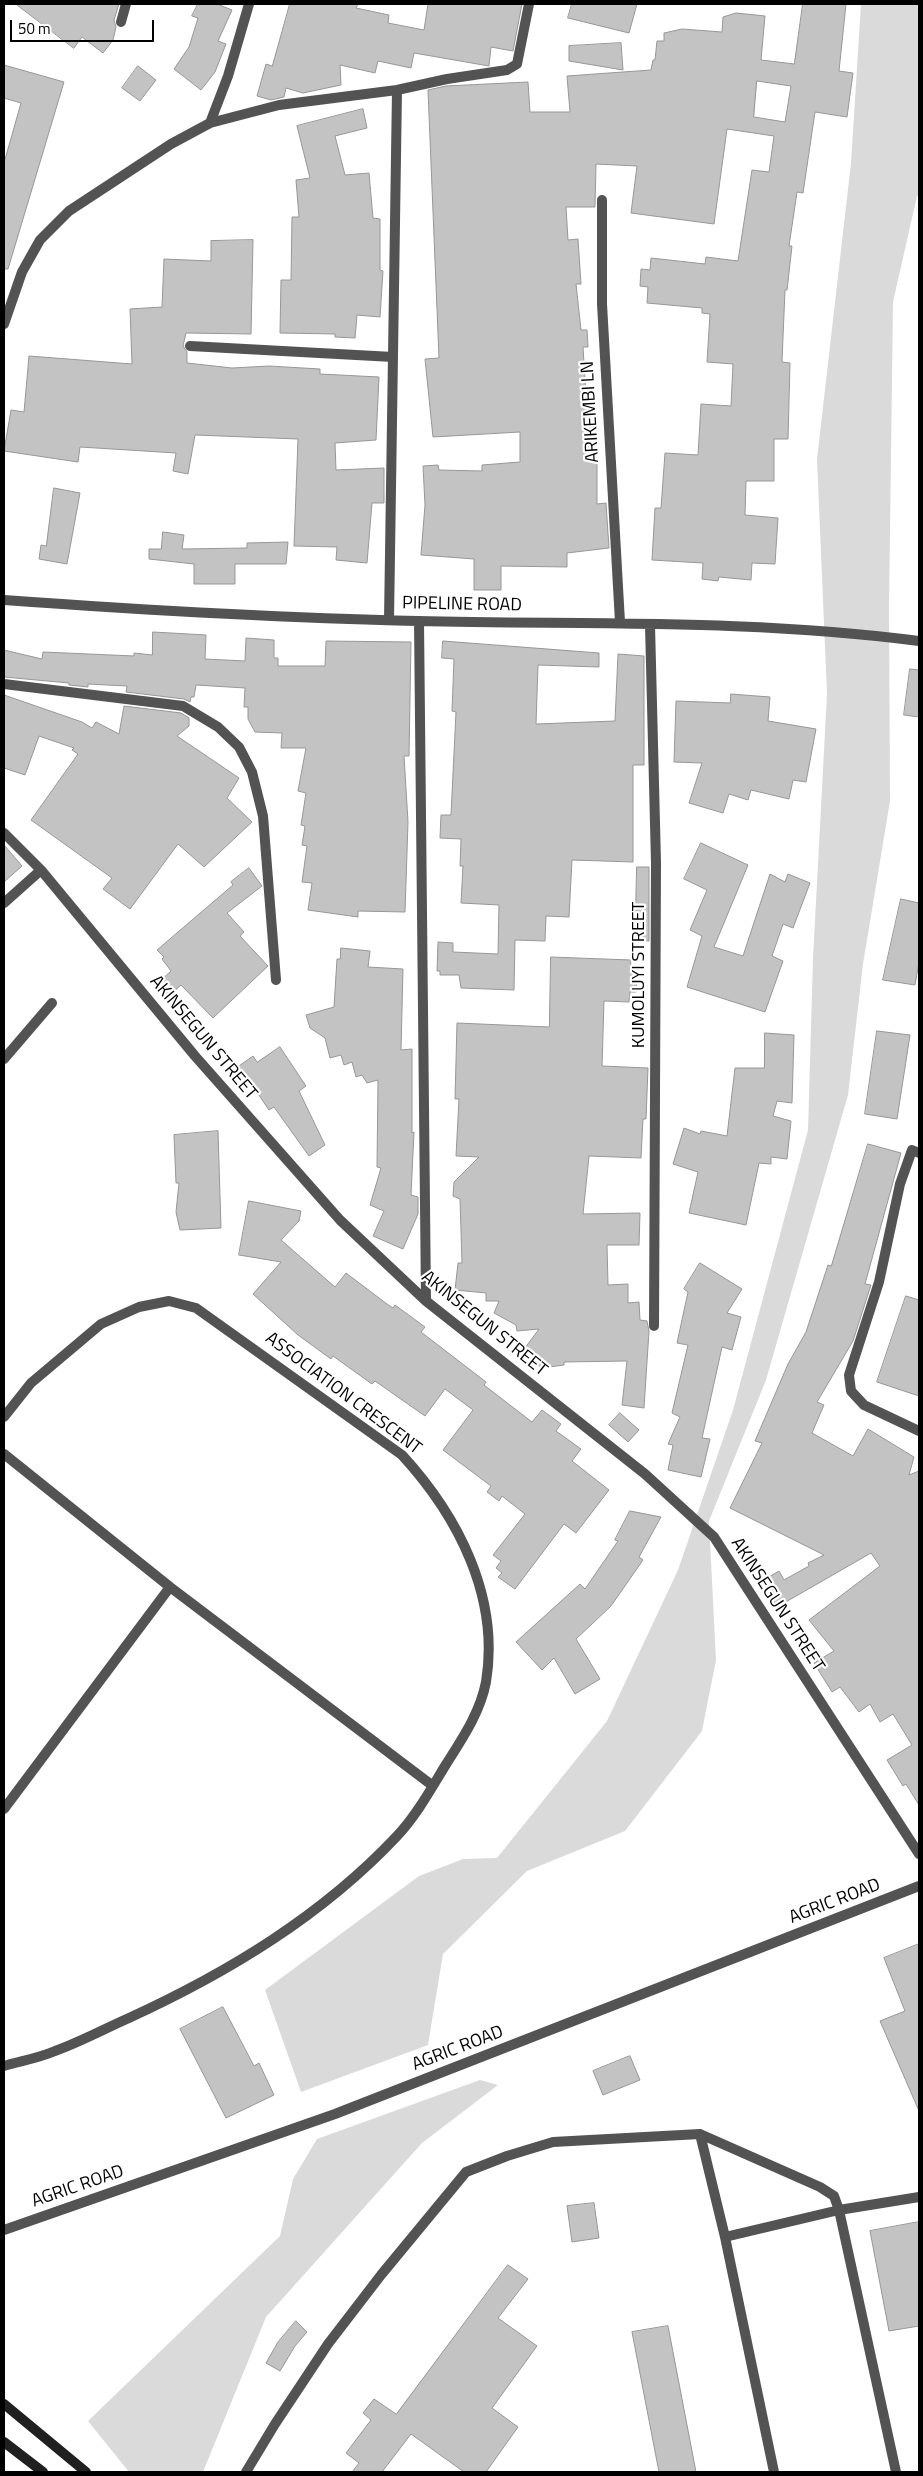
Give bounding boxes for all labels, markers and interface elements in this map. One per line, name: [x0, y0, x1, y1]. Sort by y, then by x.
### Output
scale bar: [12, 10, 156, 42]
text: 50 m: [18, 17, 51, 40]
street label: ARIKEMBI LN: [578, 361, 604, 463]
street label: PIPELINE ROAD: [402, 593, 522, 617]
street label: KUMOLUYI STREET: [629, 902, 651, 1048]
street label: AKINSEGUN STREET: [145, 971, 261, 1105]
street label: AKINSEGUN STREET: [417, 1267, 551, 1381]
street label: ASSOCIATION CRESCENT: [261, 1328, 425, 1460]
street label: AKINSEGUN STREET: [726, 1534, 828, 1676]
street label: AGRIC ROAD: [786, 1875, 884, 1929]
street label: AGRIC ROAD: [409, 2022, 507, 2076]
street label: AGRIC ROAD: [29, 2161, 127, 2213]

